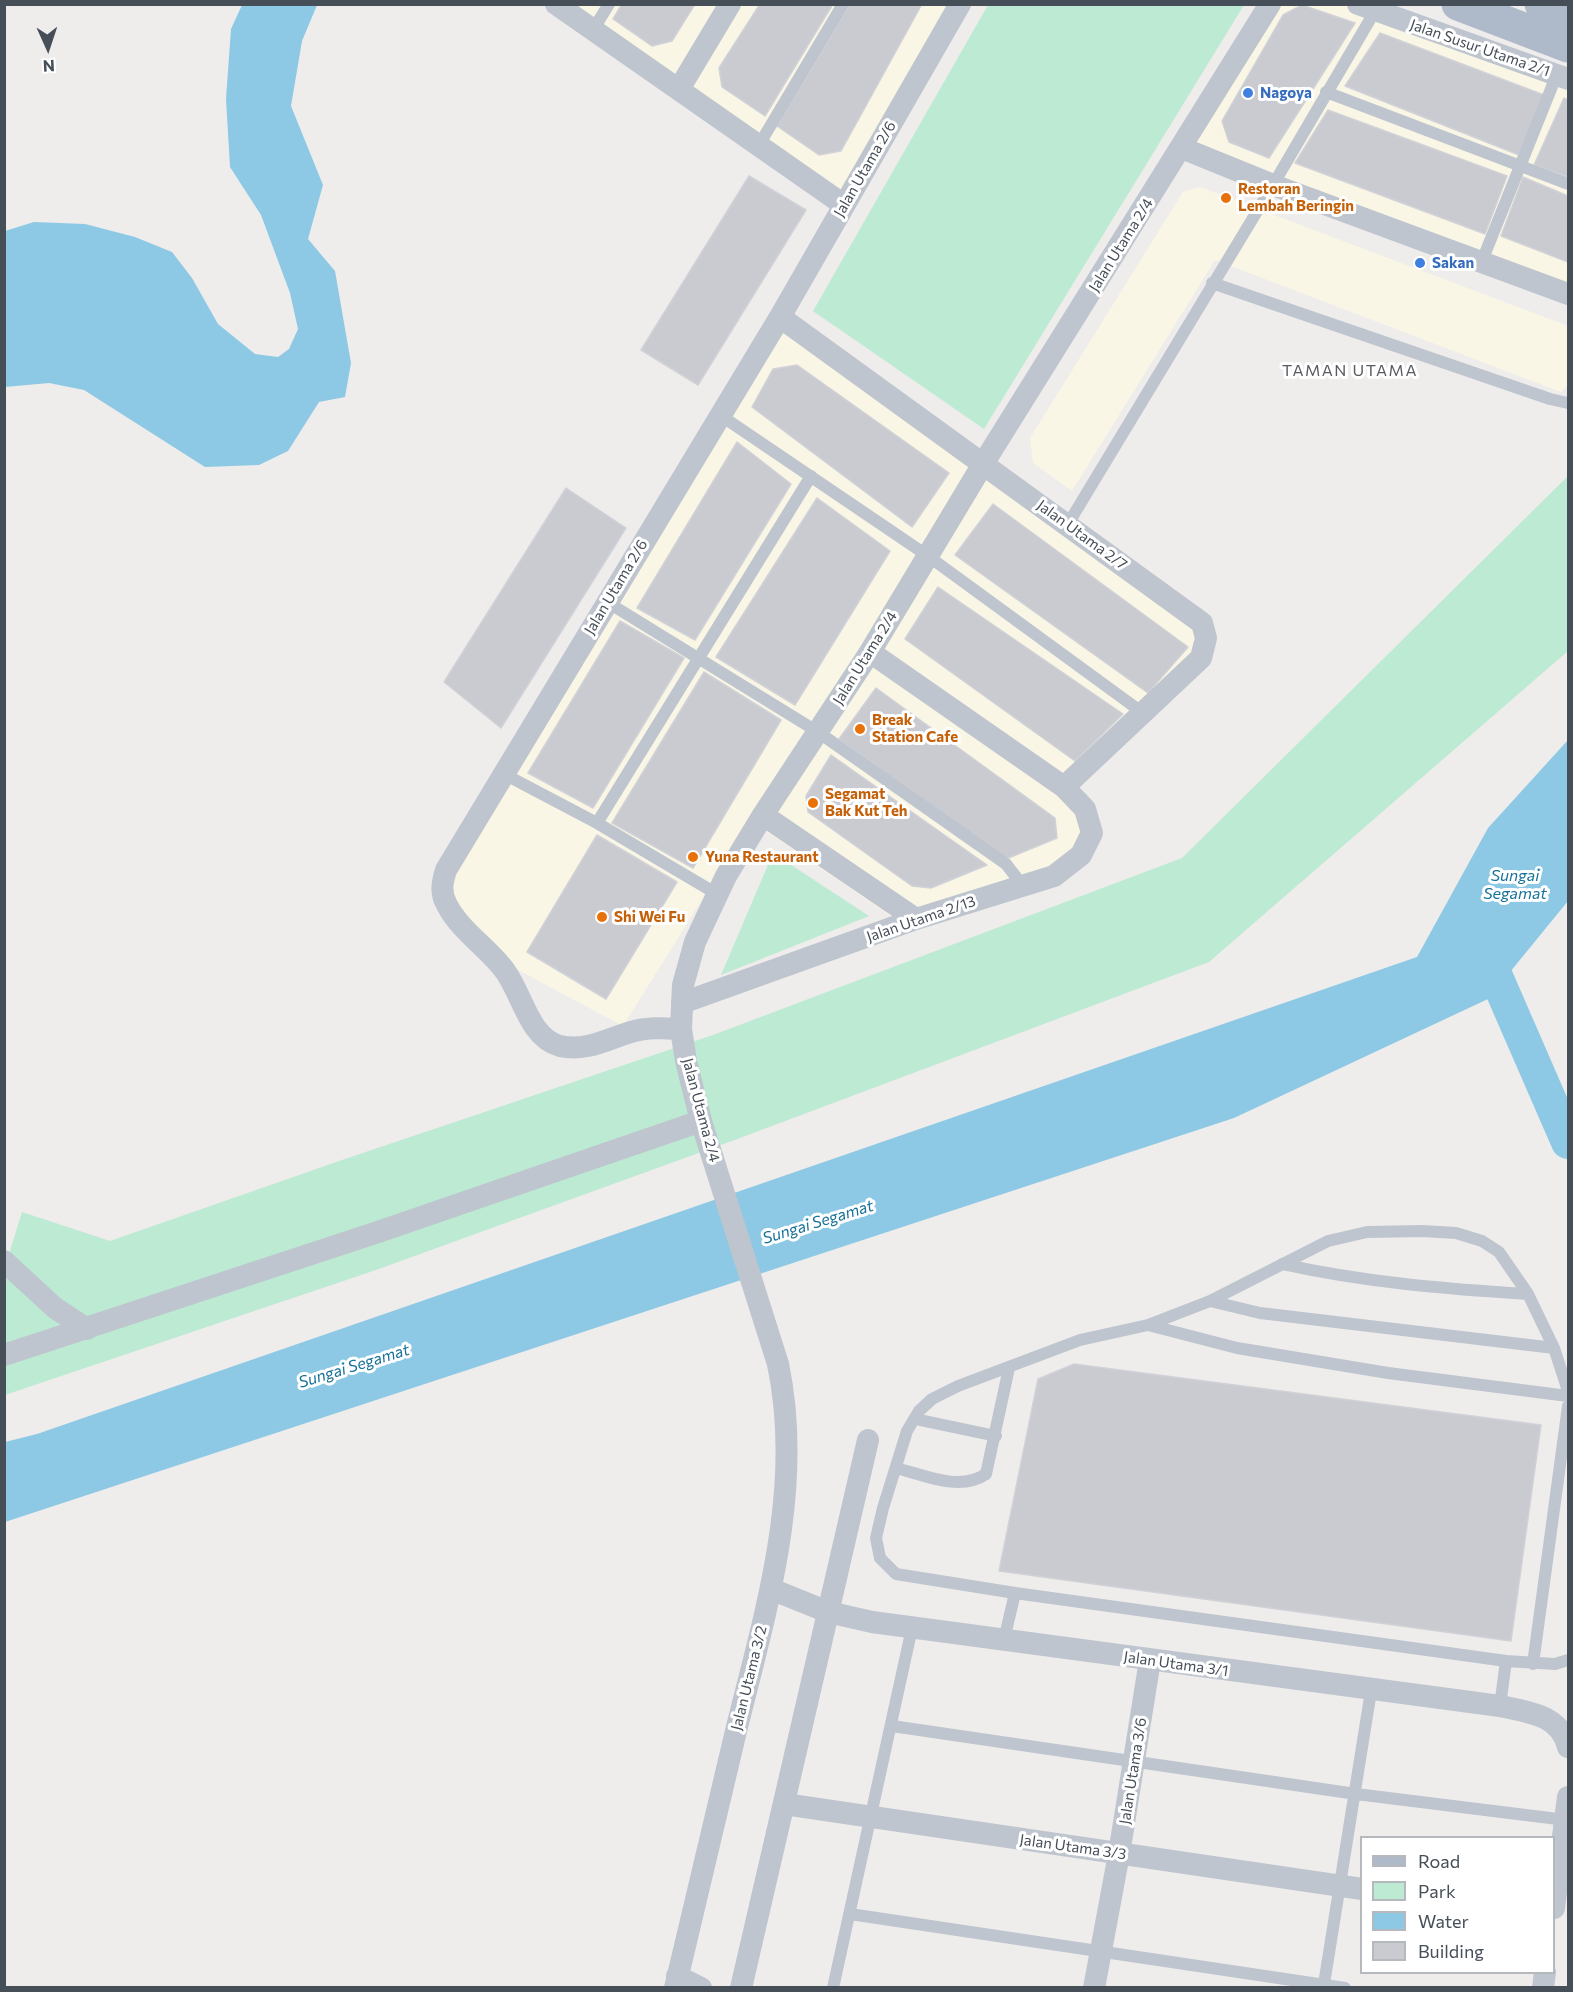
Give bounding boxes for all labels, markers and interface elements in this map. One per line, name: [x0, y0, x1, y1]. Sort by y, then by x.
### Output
street label: Jalan Susur Utama 2/1: [1408, 16, 1552, 80]
north arrow: [18, 18, 78, 78]
text: N: [42, 57, 55, 76]
place label: Nagoya: [1260, 84, 1312, 102]
marker: Nagoya: [1241, 86, 1255, 100]
street label: Jalan Utama 2/6: [830, 118, 900, 220]
place label: Restoran Lembah Beringin: [1238, 180, 1354, 215]
marker: Restoran Lembah Beringin: [1219, 191, 1233, 205]
street label: Jalan Utama 2/4: [1085, 195, 1157, 295]
place label: Sakan: [1432, 254, 1474, 272]
marker: Sakan: [1413, 256, 1427, 270]
district label: TAMAN UTAMA: [1282, 361, 1418, 381]
street label: Jalan Utama 2/7: [1033, 496, 1131, 574]
street label: Jalan Utama 2/6: [581, 536, 651, 638]
street label: Jalan Utama 2/4: [829, 608, 901, 708]
place label: Break Station Cafe: [872, 711, 958, 746]
marker: Break Station Cafe: [853, 722, 867, 736]
place label: Segamat Bak Kut Teh: [825, 785, 907, 820]
marker: Segamat Bak Kut Teh: [806, 796, 820, 810]
place label: Yuna Restaurant: [705, 848, 819, 866]
marker: Yuna Restaurant: [686, 850, 700, 864]
water label: Sungai Segamat: [1483, 866, 1547, 904]
street label: Jalan Utama 2/13: [864, 892, 978, 946]
place label: Shi Wei Fu: [614, 908, 685, 926]
marker: Shi Wei Fu: [595, 910, 609, 924]
street label: Jalan Utama 2/4: [678, 1056, 724, 1164]
water label: Sungai Segamat: [760, 1196, 876, 1248]
water label: Sungai Segamat: [296, 1340, 412, 1392]
street label: Jalan Utama 3/2: [727, 1624, 771, 1732]
street label: Jalan Utama 3/1: [1123, 1648, 1229, 1680]
street label: Jalan Utama 3/6: [1116, 1716, 1150, 1826]
street label: Jalan Utama 3/3: [1018, 1831, 1128, 1863]
legend: [1360, 1836, 1555, 1974]
text: Road: [1418, 1850, 1460, 1872]
text: Park: [1418, 1880, 1456, 1902]
text: Water: [1418, 1910, 1469, 1932]
text: Building: [1418, 1940, 1484, 1962]

